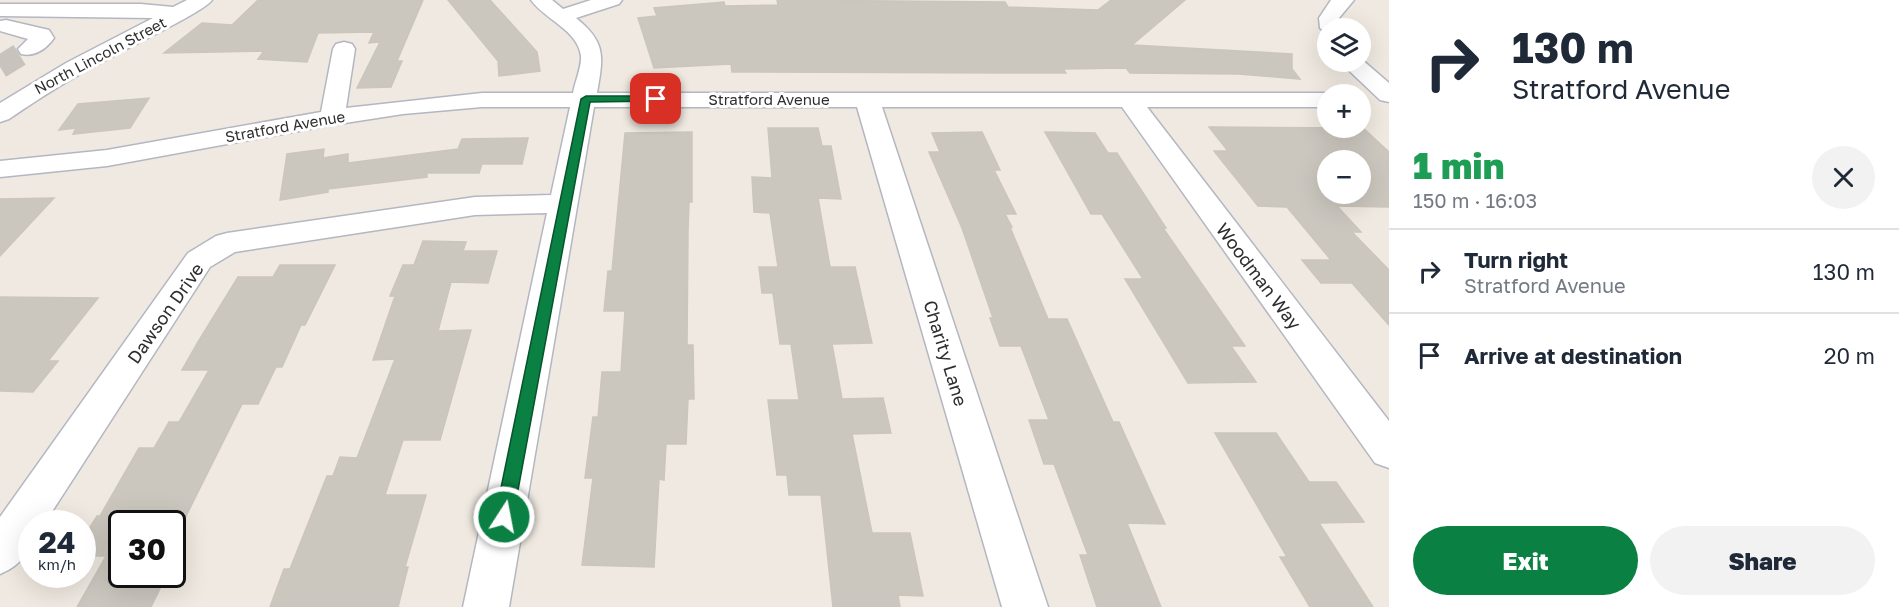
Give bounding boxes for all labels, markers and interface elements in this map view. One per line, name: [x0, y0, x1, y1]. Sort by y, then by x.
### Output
street label: North Lincoln Street: [31, 13, 169, 97]
map controls: [1317, 18, 1371, 204]
button: layers: [1317, 18, 1371, 72]
text: 130 m: [1512, 22, 1634, 72]
icon: right: [1413, 24, 1491, 102]
pin: [630, 73, 681, 124]
text: Stratford Avenue: [1512, 73, 1730, 105]
icon: arrive: [639, 82, 672, 115]
button: +: [1317, 84, 1371, 138]
street label: Stratford Avenue: [708, 90, 830, 108]
street label: Stratford Avenue: [224, 107, 347, 145]
text: 1 min: [1413, 144, 1504, 187]
button: close: [1812, 146, 1875, 209]
button: −: [1317, 150, 1371, 204]
text: 150 m · 16:03: [1413, 188, 1537, 212]
street label: Woodman Way: [1212, 219, 1306, 333]
text: Turn right: [1464, 246, 1568, 273]
icon: right: [1413, 255, 1446, 288]
street label: Dawson Drive: [122, 258, 208, 368]
text: 130 m: [1813, 258, 1875, 285]
text: Stratford Avenue: [1464, 273, 1626, 297]
street label: Charity Lane: [919, 297, 973, 409]
icon: arrive: [1413, 339, 1446, 372]
text: Arrive at destination: [1464, 342, 1682, 369]
text: 20 m: [1824, 342, 1875, 369]
position arrow: [472, 485, 536, 549]
speed limit sign: 30: [108, 510, 186, 588]
text: 24: [38, 524, 76, 560]
button: Exit: [1413, 526, 1638, 595]
button: Share: [1650, 526, 1875, 595]
text: km/h: [38, 555, 76, 573]

